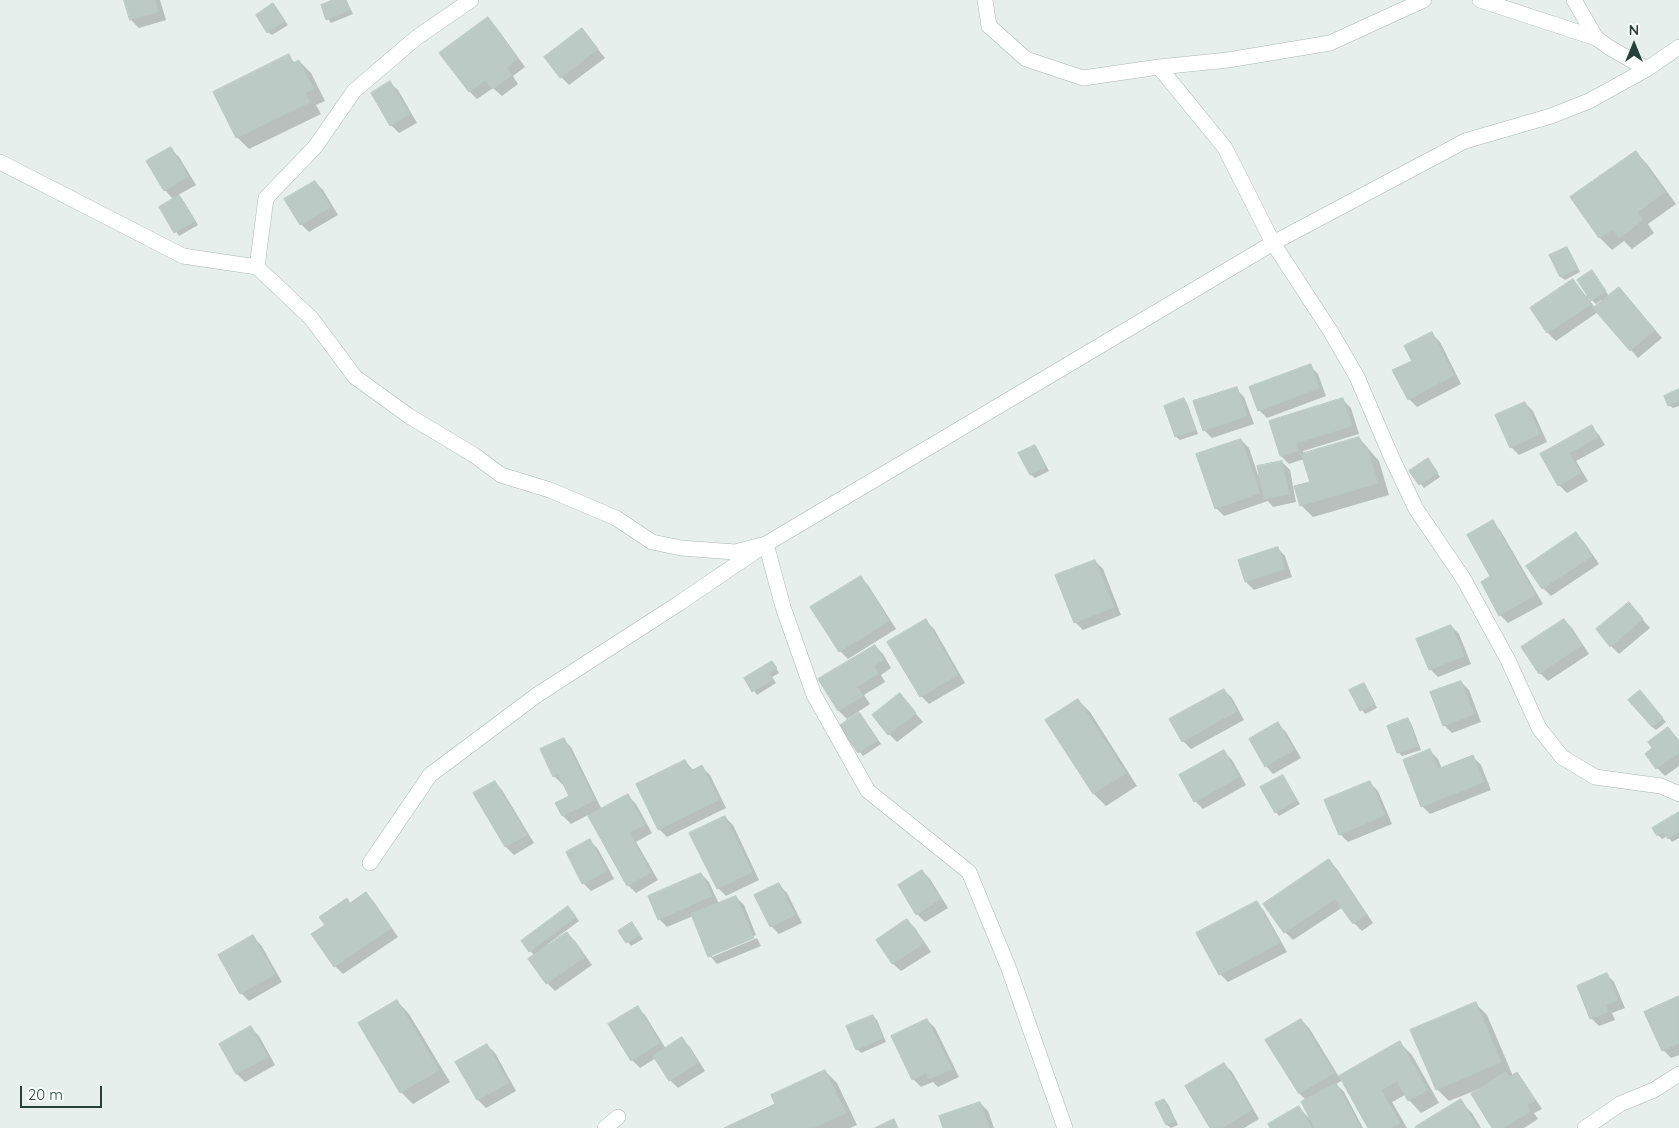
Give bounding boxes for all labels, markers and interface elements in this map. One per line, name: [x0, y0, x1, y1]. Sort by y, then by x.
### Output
north arrow: [1609, 20, 1659, 70]
text: N: [1629, 21, 1639, 39]
scale bar: [22, 1076, 105, 1108]
text: 20 m: [28, 1085, 63, 1104]

